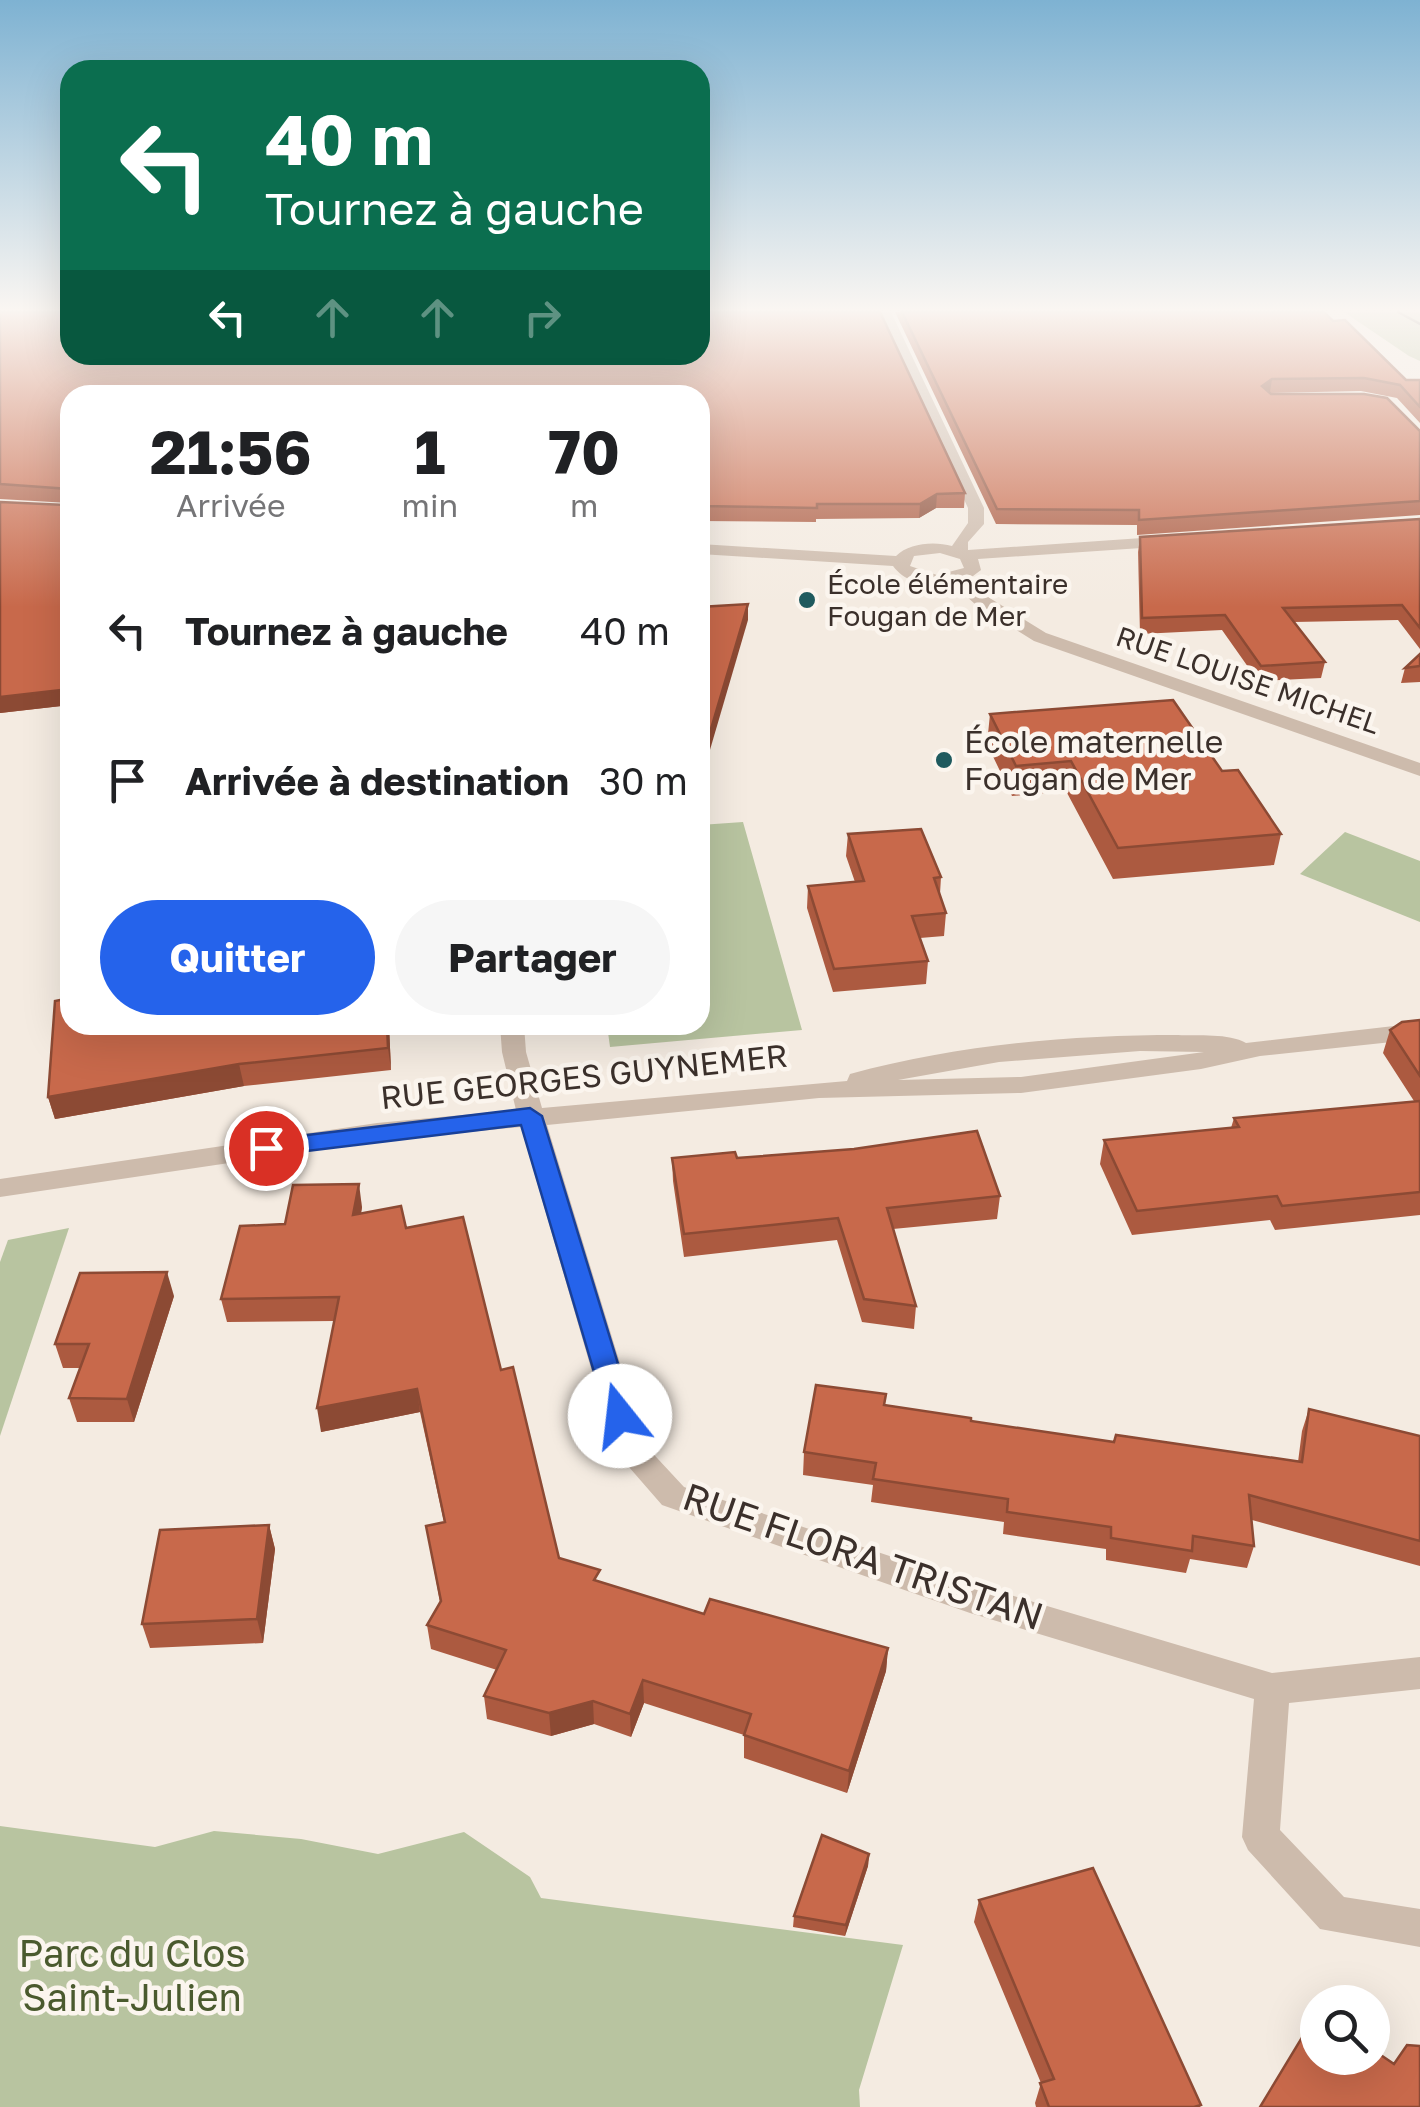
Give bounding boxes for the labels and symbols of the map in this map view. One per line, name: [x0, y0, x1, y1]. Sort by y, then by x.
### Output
place label: École élémentaire Fougan de Mer: [827, 567, 1068, 632]
marker: École élémentaire Fougan de Mer: [796, 589, 818, 611]
street label: RUE LOUISE MICHEL: [1112, 619, 1384, 740]
place label: École maternelle Fougan de Mer: [964, 722, 1223, 797]
marker: École maternelle Fougan de Mer: [933, 749, 955, 771]
street label: RUE GEORGES GUYNEMER: [378, 1036, 789, 1116]
pin: [224, 1106, 309, 1191]
position arrow: [568, 1364, 672, 1468]
street label: RUE FLORA TRISTAN: [678, 1473, 1049, 1638]
park label: Parc du Clos Saint-Julien: [18, 1930, 246, 2019]

